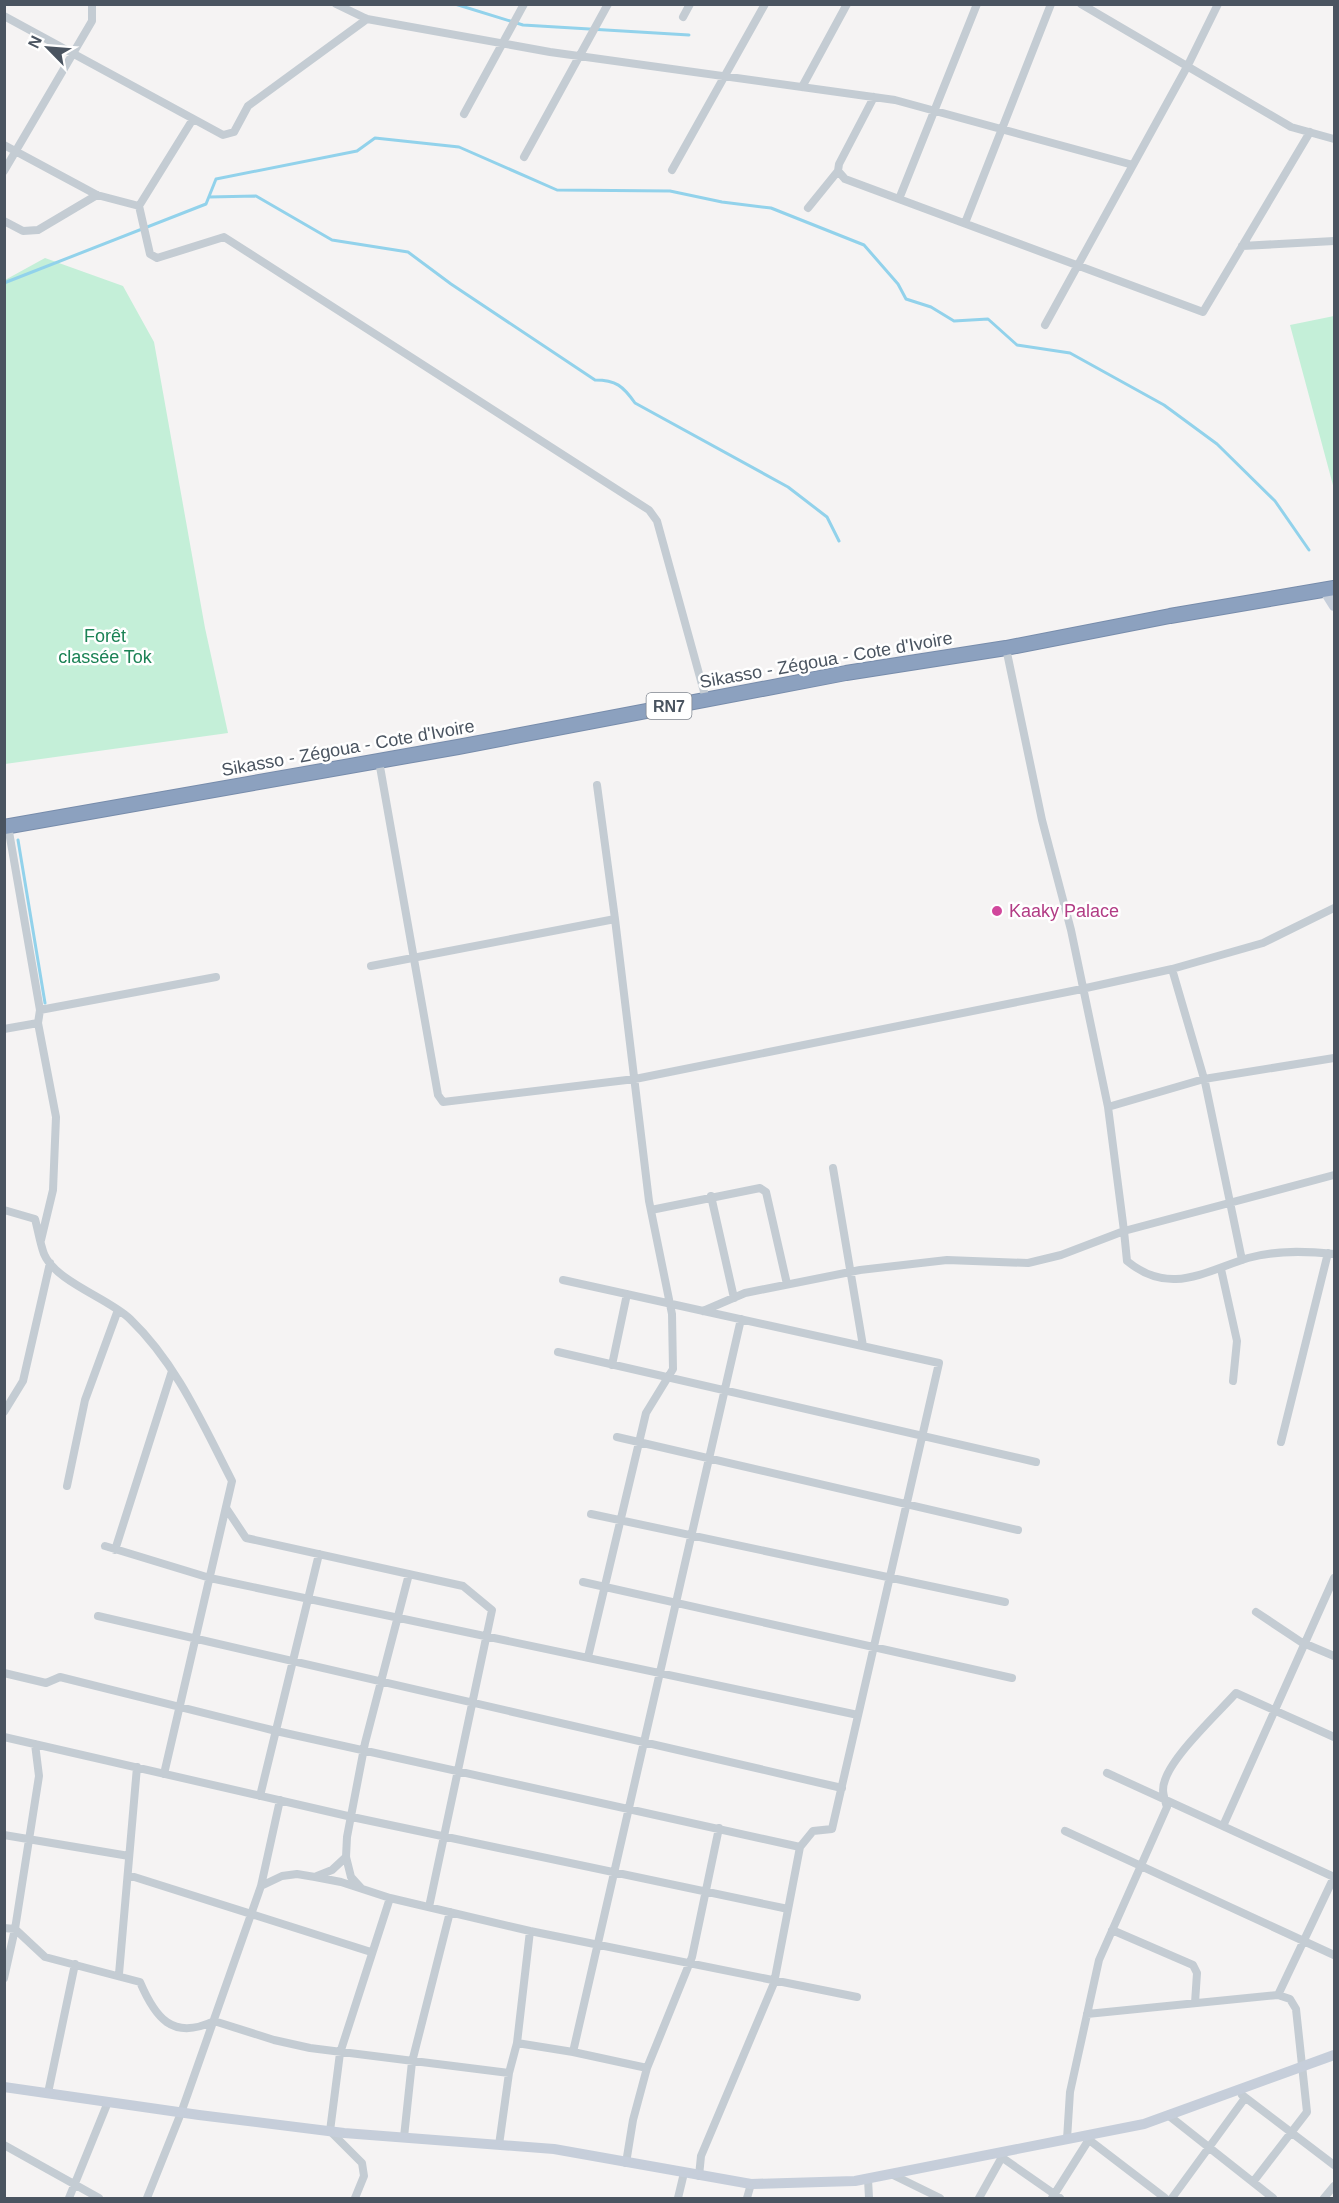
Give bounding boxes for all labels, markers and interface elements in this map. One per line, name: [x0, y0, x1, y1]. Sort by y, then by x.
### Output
north arrow: [18, 18, 78, 78]
text: N: [25, 33, 45, 51]
park label: Forêt classée Tok: [58, 626, 153, 667]
street label: Sikasso - Zégoua - Cote d'Ivoire: [698, 628, 954, 692]
road number: RN7: [646, 693, 692, 719]
street label: Sikasso - Zégoua - Cote d'Ivoire: [220, 716, 476, 780]
place label: Kaaky Palace: [1009, 901, 1119, 921]
marker: Kaaky Palace: [990, 904, 1004, 918]

